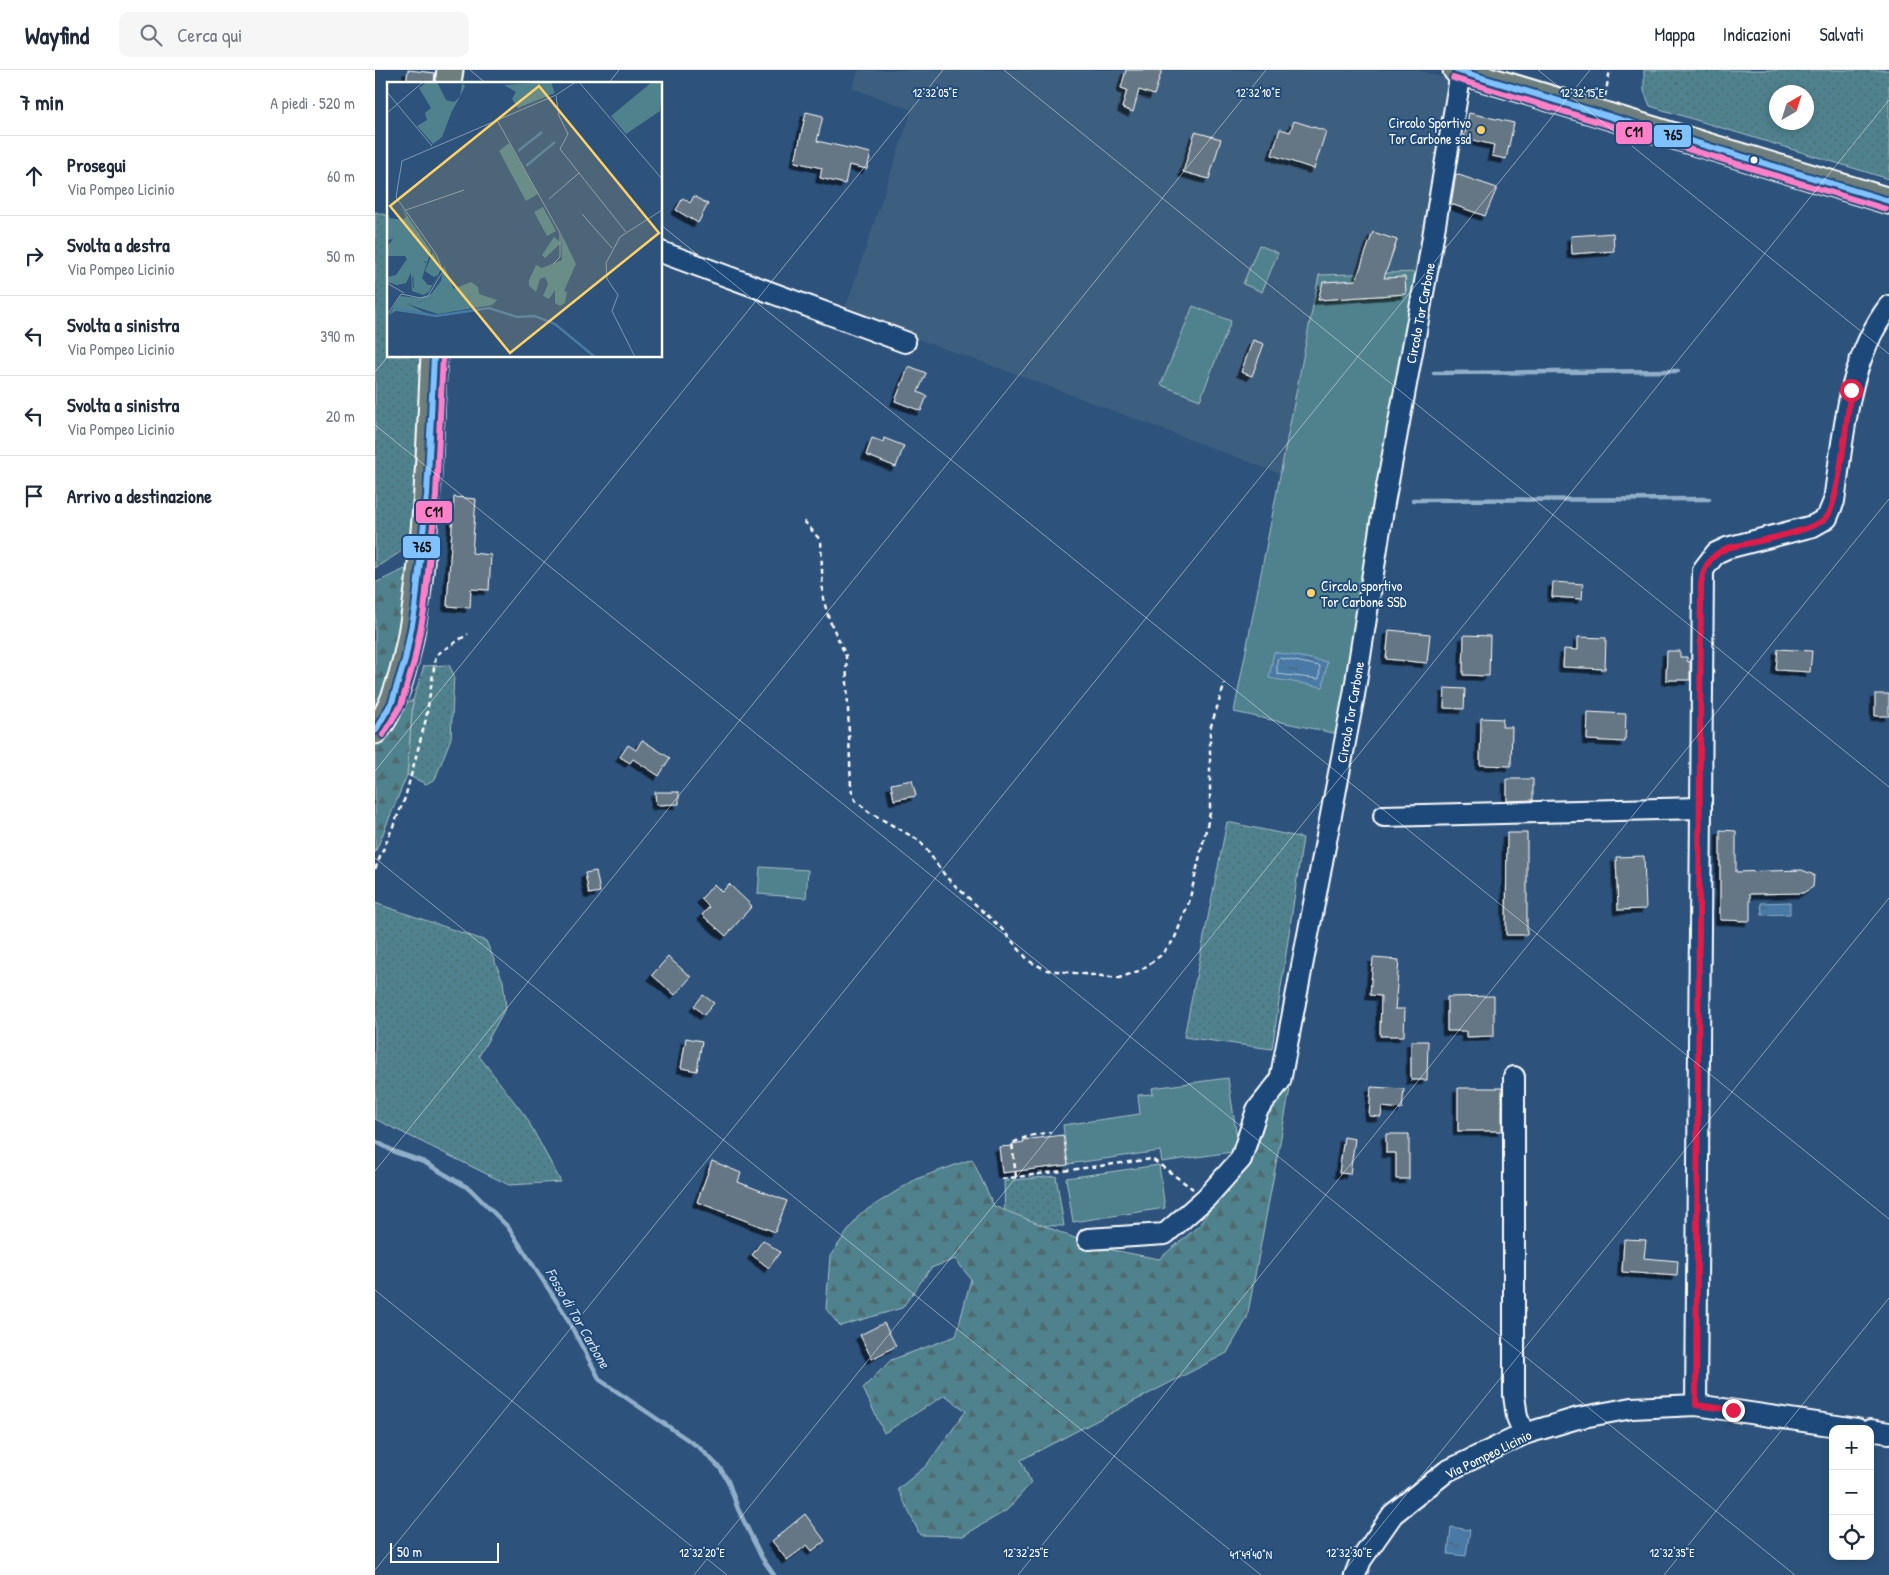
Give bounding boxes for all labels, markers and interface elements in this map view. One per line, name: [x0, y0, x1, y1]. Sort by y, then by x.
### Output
search box: [119, 12, 469, 57]
text: Wayfind: [25, 19, 89, 51]
icon: search: [137, 21, 165, 49]
text: Cerca qui: [177, 22, 242, 48]
text: Mappa: [1655, 22, 1695, 47]
text: Indicazioni: [1723, 22, 1791, 47]
text: Salvati: [1819, 22, 1864, 47]
inset map: [387, 82, 663, 358]
text: 12°32'05"E: [912, 84, 958, 101]
text: 12°32'10"E: [1236, 84, 1281, 101]
text: 12°32'15"E: [1560, 84, 1605, 101]
north arrow: [1769, 85, 1814, 130]
text: 7 min: [20, 88, 64, 117]
text: A piedi · 520 m: [270, 92, 355, 114]
place label: Circolo Sportivo Tor Carbone ssd: [1388, 113, 1472, 148]
line badge: C11: [1615, 121, 1653, 145]
text: C11: [1625, 122, 1643, 141]
marker: Circolo Sportivo Tor Carbone ssd: [1475, 124, 1487, 136]
line badge: 765: [1653, 124, 1692, 148]
text: 765: [1663, 125, 1682, 144]
text: Prosegui: [67, 152, 126, 178]
unlabelled marker: [1749, 155, 1759, 165]
icon: ahead: [20, 162, 48, 190]
text: 60 m: [327, 165, 355, 187]
text: Via Pompeo Licinio: [67, 178, 175, 200]
text: Svolta a destra: [67, 232, 170, 258]
icon: right: [20, 242, 48, 270]
text: 50 m: [327, 245, 355, 267]
text: Via Pompeo Licinio: [67, 258, 175, 280]
street label: Circolo Tor Carbone: [1401, 260, 1439, 365]
text: Svolta a sinistra: [67, 312, 179, 338]
icon: left: [20, 322, 48, 350]
text: 390 m: [320, 325, 355, 347]
text: Via Pompeo Licinio: [67, 338, 175, 360]
route start: [1840, 379, 1863, 402]
text: Svolta a sinistra: [67, 392, 179, 418]
icon: left: [20, 402, 48, 430]
text: 20 m: [326, 405, 355, 427]
text: Via Pompeo Licinio: [67, 418, 175, 440]
icon: arrive: [20, 482, 48, 510]
text: Arrivo a destinazione: [67, 483, 212, 509]
line badge: C11: [415, 500, 453, 524]
text: C11: [425, 502, 443, 521]
line badge: 765: [402, 535, 441, 559]
text: 765: [412, 537, 431, 556]
place label: Circolo sportivo Tor Carbone SSD: [1321, 576, 1407, 611]
marker: Circolo sportivo Tor Carbone SSD: [1305, 587, 1317, 599]
street label: Circolo Tor Carbone: [1332, 659, 1368, 764]
water label: Fosso di Tor Carbone: [541, 1264, 616, 1373]
route end: [1722, 1399, 1745, 1422]
street label: Via Pompeo Licinio: [1442, 1425, 1535, 1484]
map controls: [1829, 1425, 1874, 1560]
button: +: [1829, 1425, 1874, 1470]
button: −: [1829, 1470, 1874, 1515]
button: locate: [1829, 1515, 1874, 1560]
scale bar: [390, 1540, 499, 1563]
text: 50 m: [397, 1542, 422, 1561]
text: 12°32'20"E: [679, 1544, 726, 1561]
text: 12°32'25"E: [1003, 1544, 1049, 1561]
text: 12°32'30"E: [1326, 1544, 1372, 1561]
text: 12°32'35"E: [1649, 1544, 1695, 1561]
text: 41°49'40"N: [1230, 1546, 1272, 1563]

